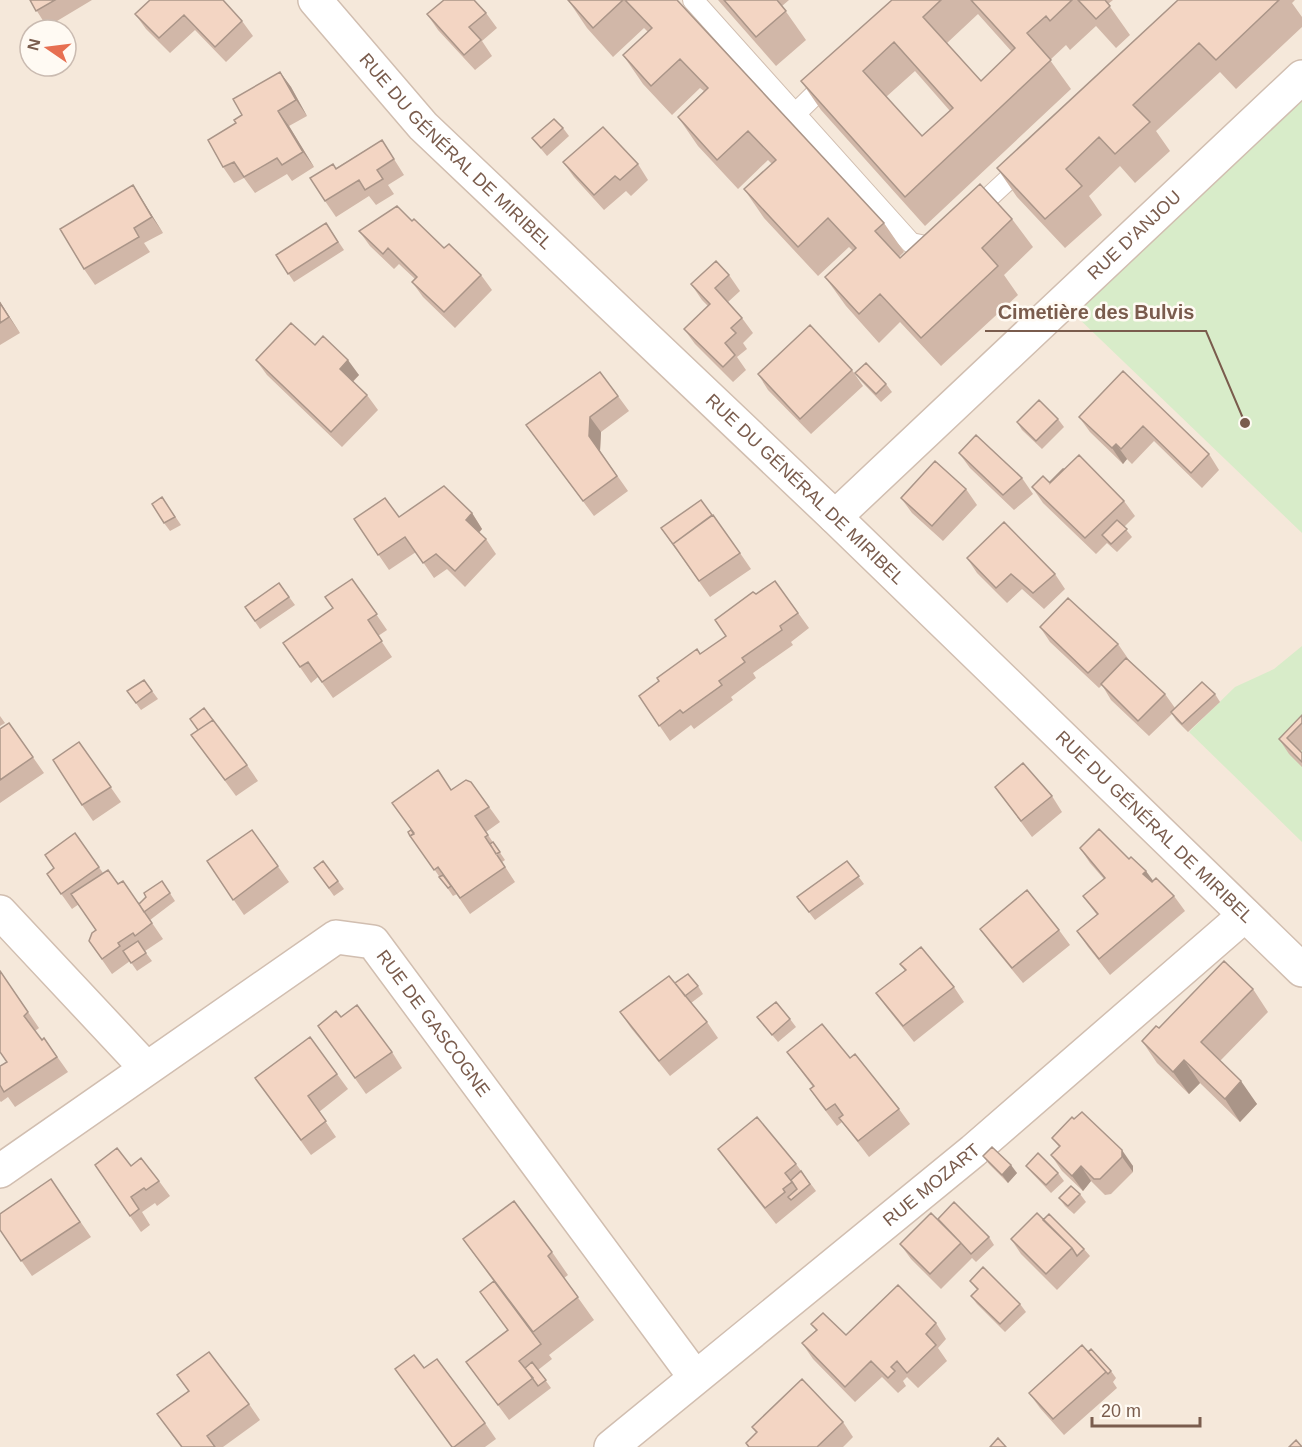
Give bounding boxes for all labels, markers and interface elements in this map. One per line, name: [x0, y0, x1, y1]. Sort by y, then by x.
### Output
north arrow: [18, 18, 78, 78]
text: N: [24, 37, 44, 52]
street label: RUE DU GÉNÉRAL DE MIRIBEL: [355, 49, 556, 253]
street label: RUE D'ANJOU: [1083, 187, 1185, 284]
callout: Cimetière des Bulvis: [985, 293, 1206, 331]
text: Cimetière des Bulvis: [998, 301, 1194, 323]
street label: RUE DU GÉNÉRAL DE MIRIBEL: [702, 390, 908, 588]
street label: RUE DU GÉNÉRAL DE MIRIBEL: [1052, 727, 1257, 927]
street label: RUE DE GASCOGNE: [372, 946, 494, 1100]
street label: RUE MOZART: [879, 1140, 984, 1230]
scale bar: [1092, 1390, 1200, 1428]
text: 20 m: [1101, 1401, 1141, 1421]

